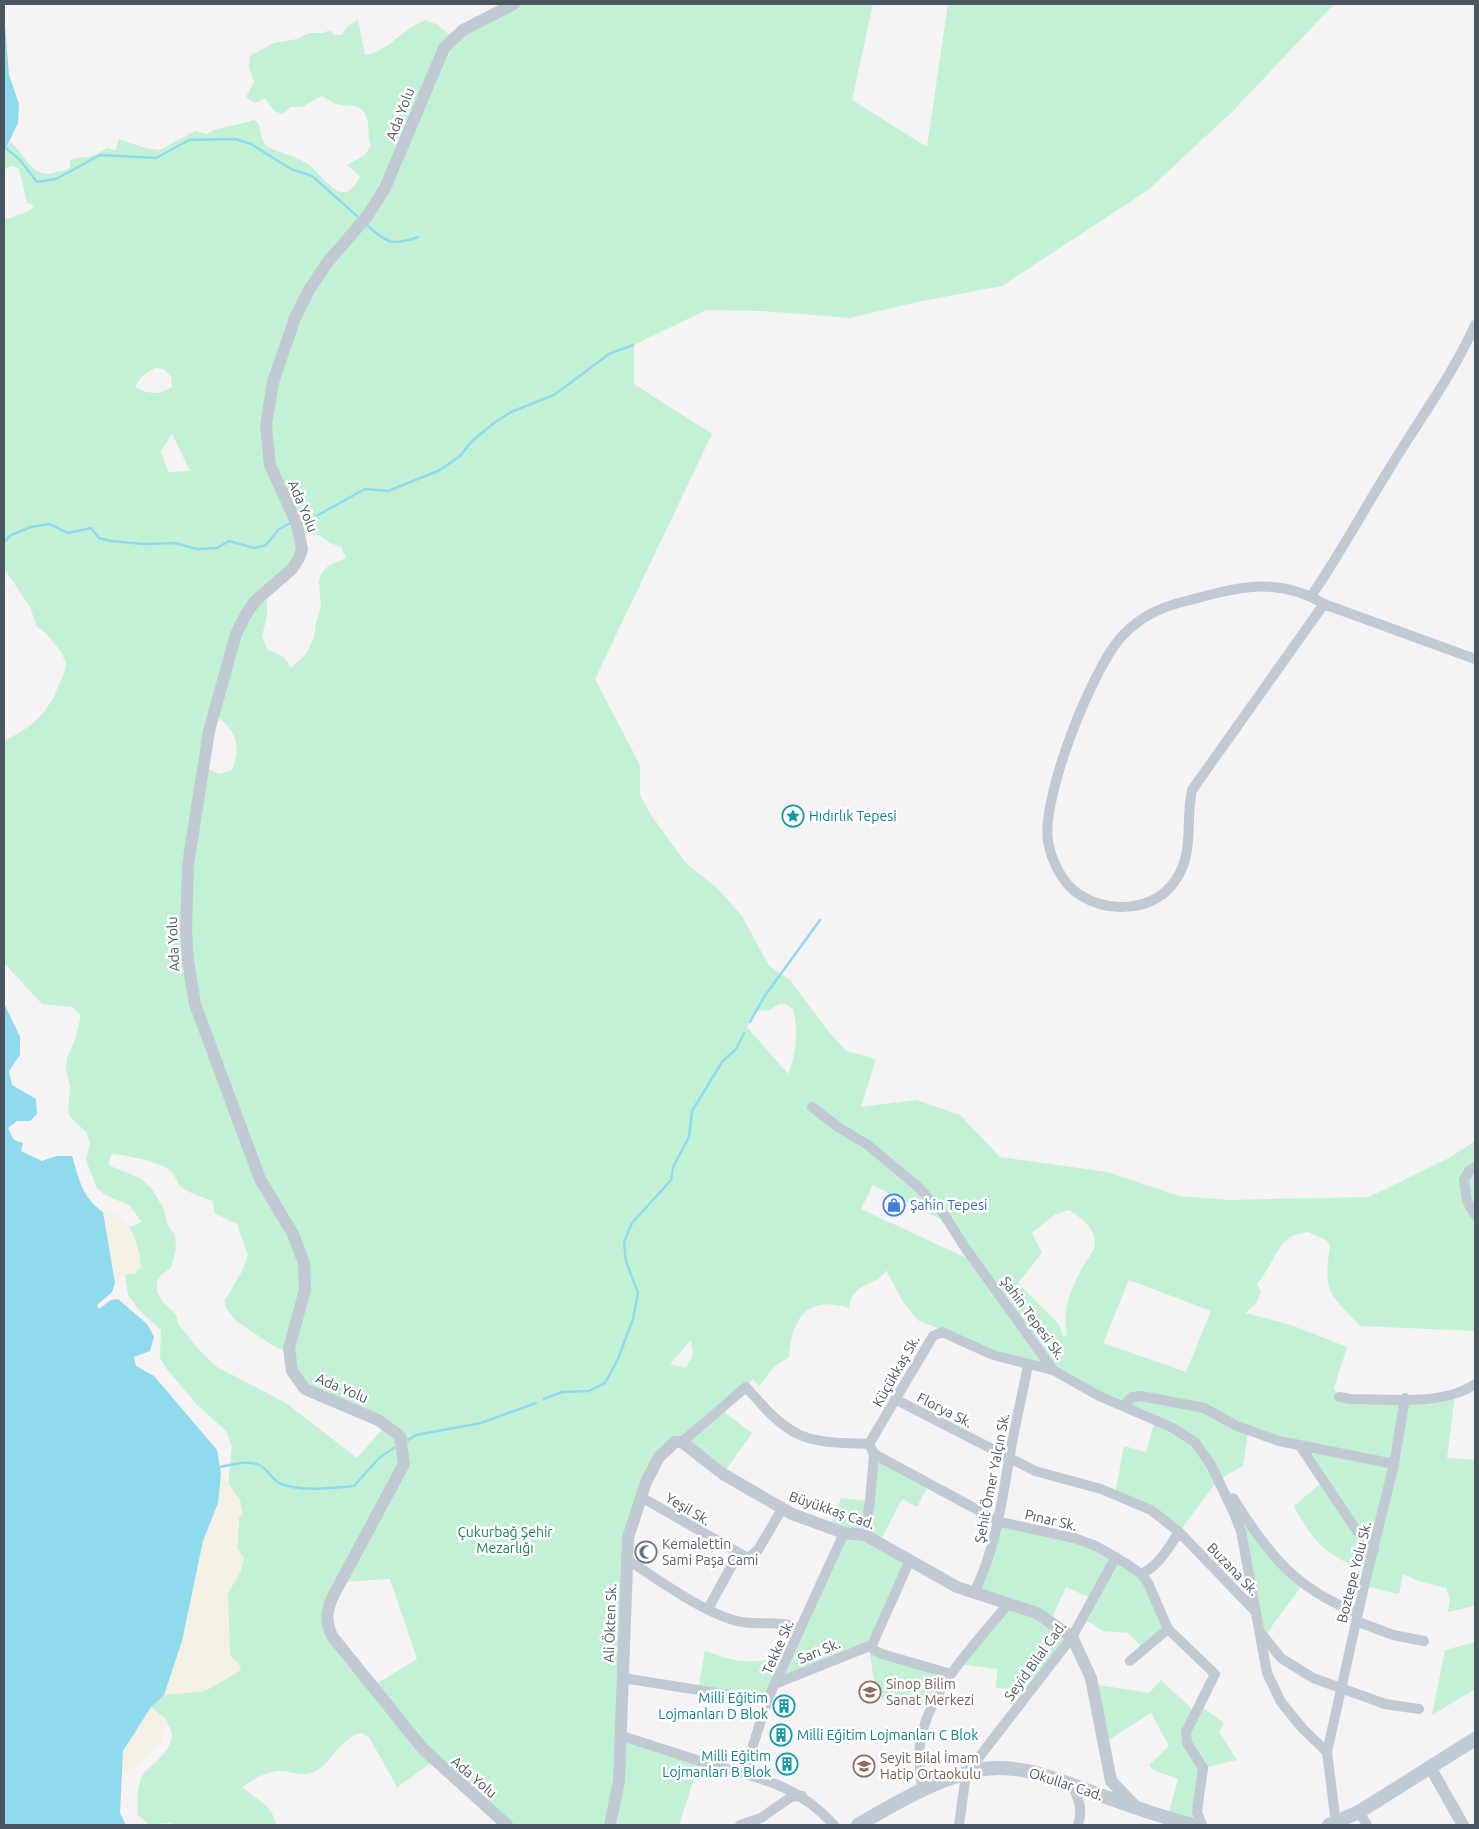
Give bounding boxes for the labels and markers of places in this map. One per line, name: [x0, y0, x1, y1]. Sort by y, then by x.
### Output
place icon: Hıdırlık Tepesi: [781, 804, 805, 828]
place label: Hıdırlık Tepesi: [809, 808, 897, 824]
shop icon: Şahin Tepesi: [882, 1193, 906, 1217]
place label: Şahin Tepesi: [910, 1197, 987, 1213]
place label: Kemalettin Sami Paşa Cami: [662, 1536, 758, 1568]
mosque icon: Kemalettin Sami Paşa Cami: [634, 1540, 658, 1564]
place label: Sinop Bilim Sanat Merkezi: [886, 1676, 974, 1708]
school or university icon: Sinop Bilim Sanat Merkezi: [858, 1680, 882, 1704]
place label: Milli Eğitim Lojmanları D Blok: [658, 1690, 768, 1722]
building icon: Milli Eğitim Lojmanları D Blok: [772, 1694, 796, 1718]
building icon: Milli Eğitim Lojmanları C Blok: [769, 1723, 793, 1747]
place label: Milli Eğitim Lojmanları C Blok: [797, 1727, 978, 1743]
place label: Milli Eğitim Lojmanları B Blok: [662, 1748, 771, 1780]
place label: Seyit Bilal İmam Hatip Ortaokulu: [880, 1750, 981, 1782]
building icon: Milli Eğitim Lojmanları B Blok: [775, 1752, 799, 1776]
school or university icon: Seyit Bilal İmam Hatip Ortaokulu: [852, 1754, 876, 1778]

